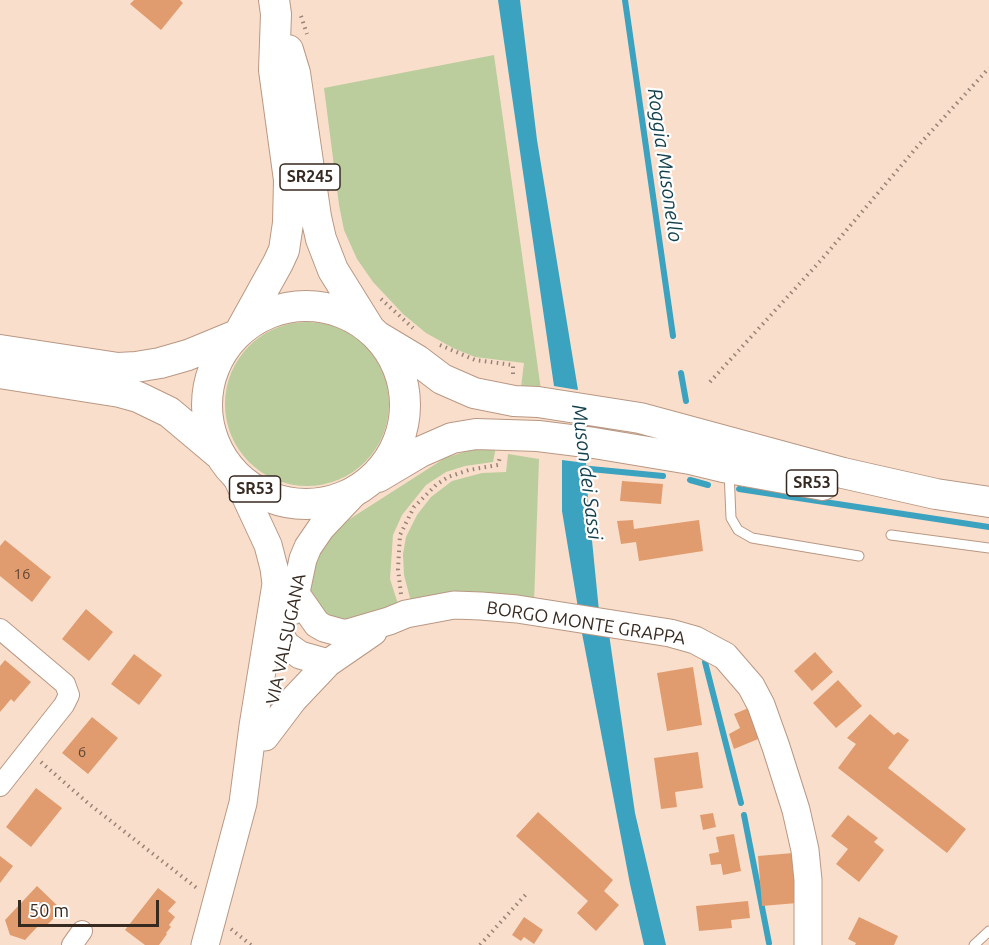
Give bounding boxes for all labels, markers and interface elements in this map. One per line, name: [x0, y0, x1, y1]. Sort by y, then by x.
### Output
water label: Roggia Musonello: [642, 87, 688, 243]
road number: SR245: [280, 164, 340, 190]
water label: Muson dei Sassi: [567, 403, 607, 541]
road number: SR53: [786, 470, 838, 496]
road number: SR53: [230, 476, 280, 502]
house number: 16: [14, 565, 30, 583]
street label: VIA VALSUGANA: [262, 572, 310, 706]
street label: BORGO MONTE GRAPPA: [485, 597, 687, 649]
house number: 6: [78, 743, 86, 761]
scale bar: [21, 888, 162, 926]
text: 50 m: [29, 900, 69, 920]

